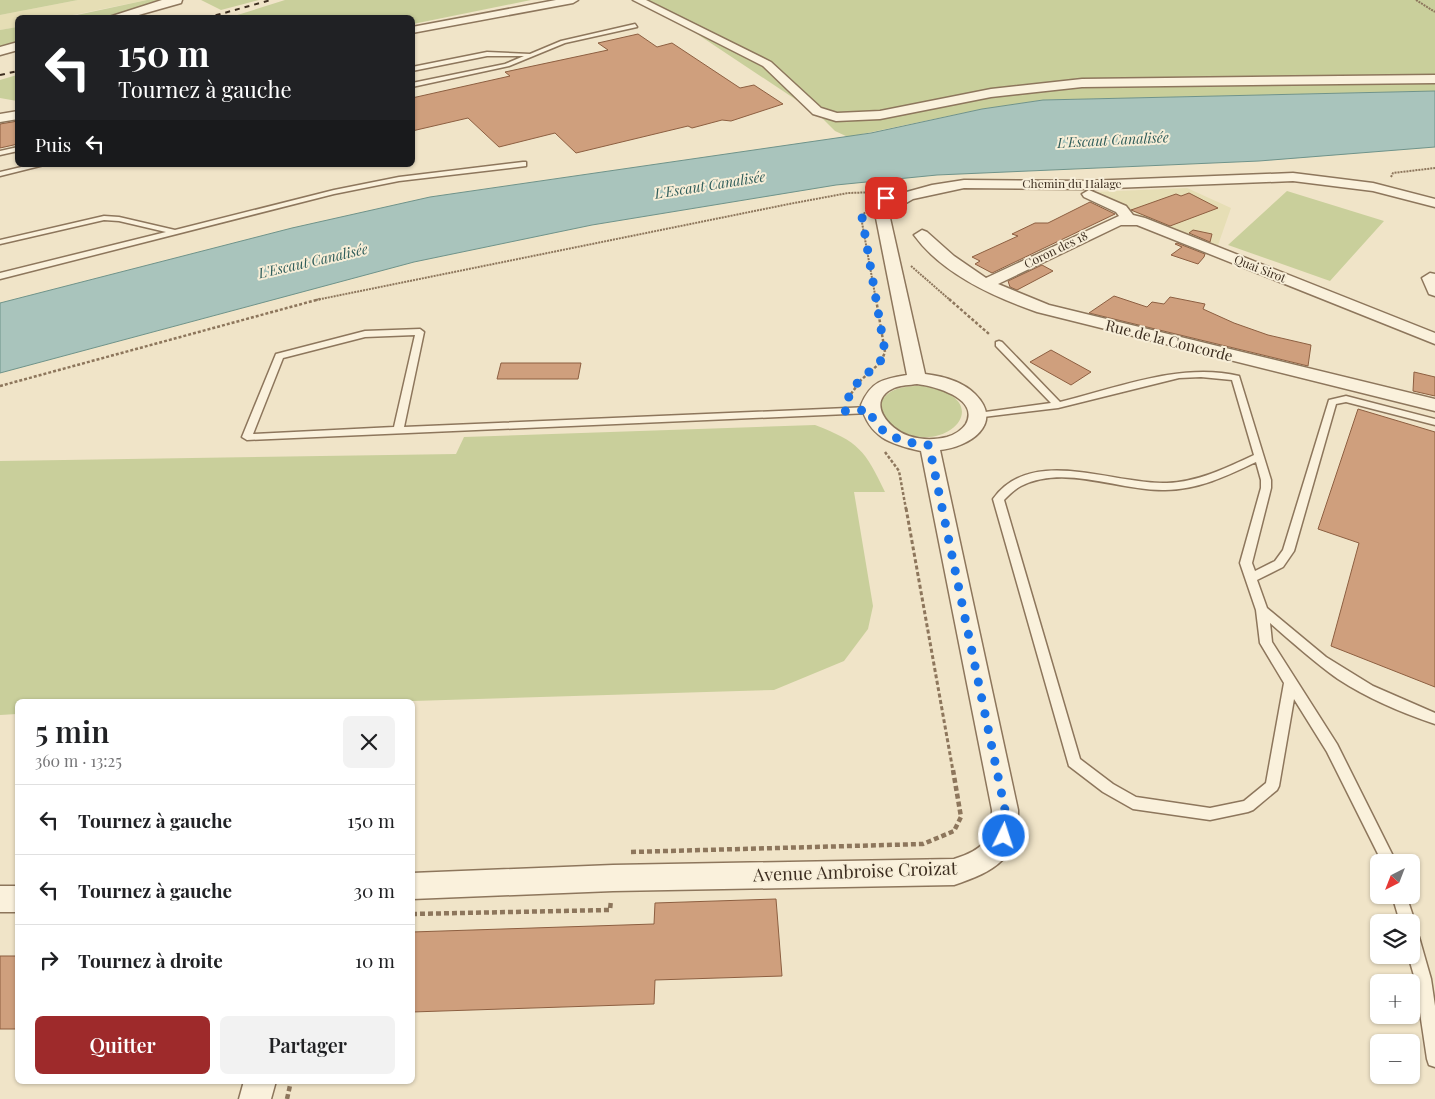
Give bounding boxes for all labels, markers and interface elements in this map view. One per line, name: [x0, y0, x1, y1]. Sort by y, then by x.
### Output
text: 150 m: [118, 29, 209, 76]
icon: left: [35, 35, 100, 100]
text: Tournez à gauche: [118, 74, 292, 104]
water label: L'Escaut Canalisée: [1056, 127, 1169, 152]
icon: left: [81, 130, 109, 158]
text: Puis: [35, 131, 71, 157]
water label: L'Escaut Canalisée: [652, 166, 767, 203]
street label: Chemin du Halage: [1022, 175, 1122, 191]
pin: [865, 177, 907, 219]
icon: arrive: [872, 184, 900, 212]
street label: Coron des 18: [1021, 227, 1090, 271]
water label: L'Escaut Canalisée: [255, 239, 370, 283]
street label: Quai Sirot: [1232, 250, 1289, 286]
street label: Rue de la Concorde: [1104, 315, 1235, 366]
text: 5 min: [35, 711, 110, 751]
button: close: [343, 716, 395, 768]
text: 360 m · 13:25: [35, 750, 122, 771]
icon: left: [35, 806, 63, 834]
text: Tournez à gauche: [78, 807, 232, 833]
text: 150 m: [347, 807, 395, 833]
position arrow: [977, 809, 1029, 861]
north arrow: [1370, 854, 1420, 904]
map controls: [1370, 854, 1420, 1084]
street label: Avenue Ambroise Croizat: [751, 855, 958, 887]
icon: left: [35, 876, 63, 904]
text: Tournez à gauche: [78, 877, 232, 903]
text: 30 m: [353, 877, 395, 903]
button: layers: [1370, 914, 1420, 964]
icon: right: [35, 946, 63, 974]
text: Tournez à droite: [78, 947, 223, 973]
text: 10 m: [355, 947, 395, 973]
button: +: [1370, 974, 1420, 1024]
button: Quitter: [35, 1016, 210, 1074]
button: Partager: [220, 1016, 395, 1074]
button: −: [1370, 1034, 1420, 1084]

